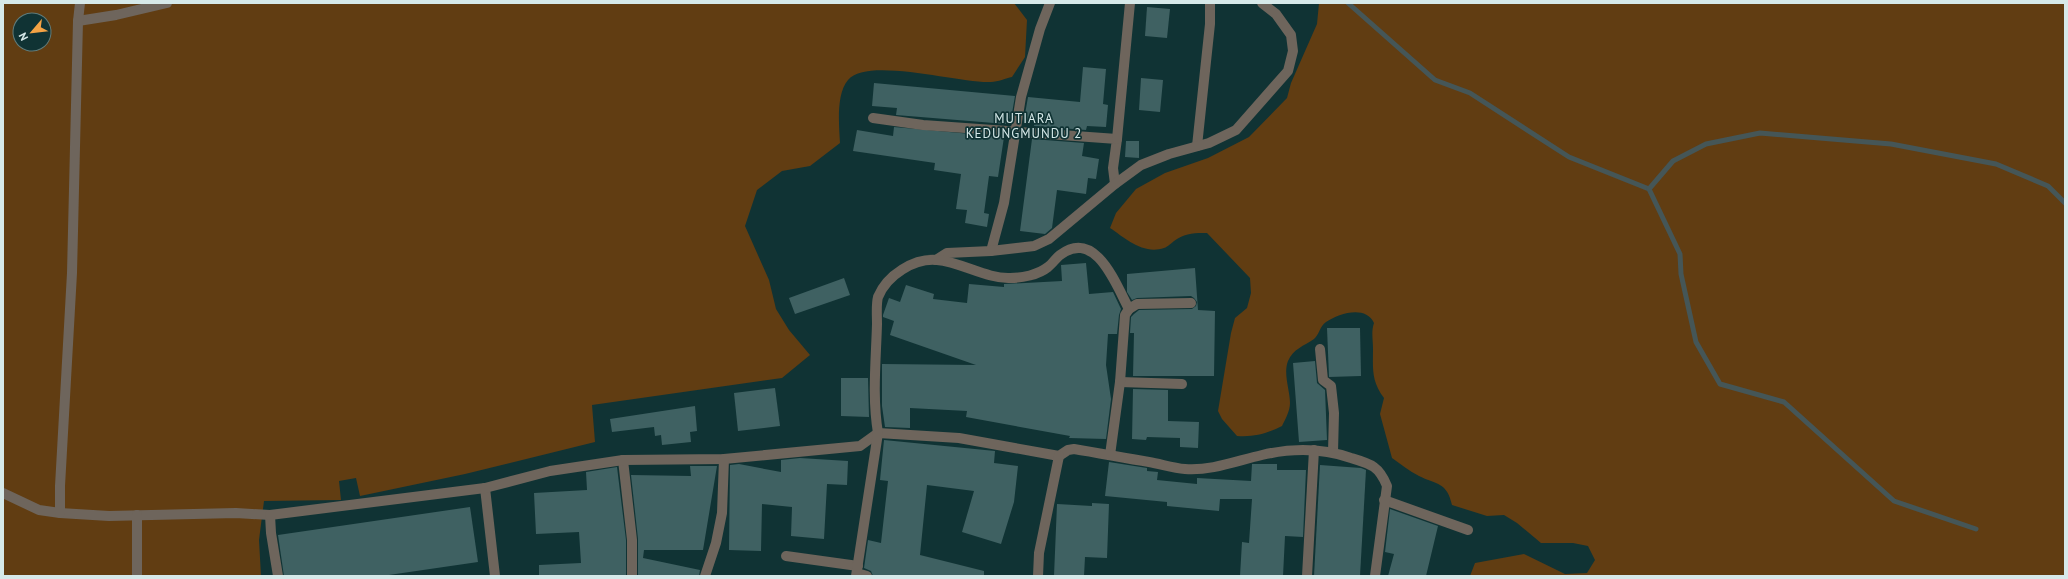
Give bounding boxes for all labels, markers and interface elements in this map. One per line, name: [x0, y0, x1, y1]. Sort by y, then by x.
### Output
north arrow: [12, 12, 52, 52]
text: N: [15, 30, 31, 43]
district label: MUTIARA KEDUNGMUNDU 2: [966, 110, 1082, 142]

